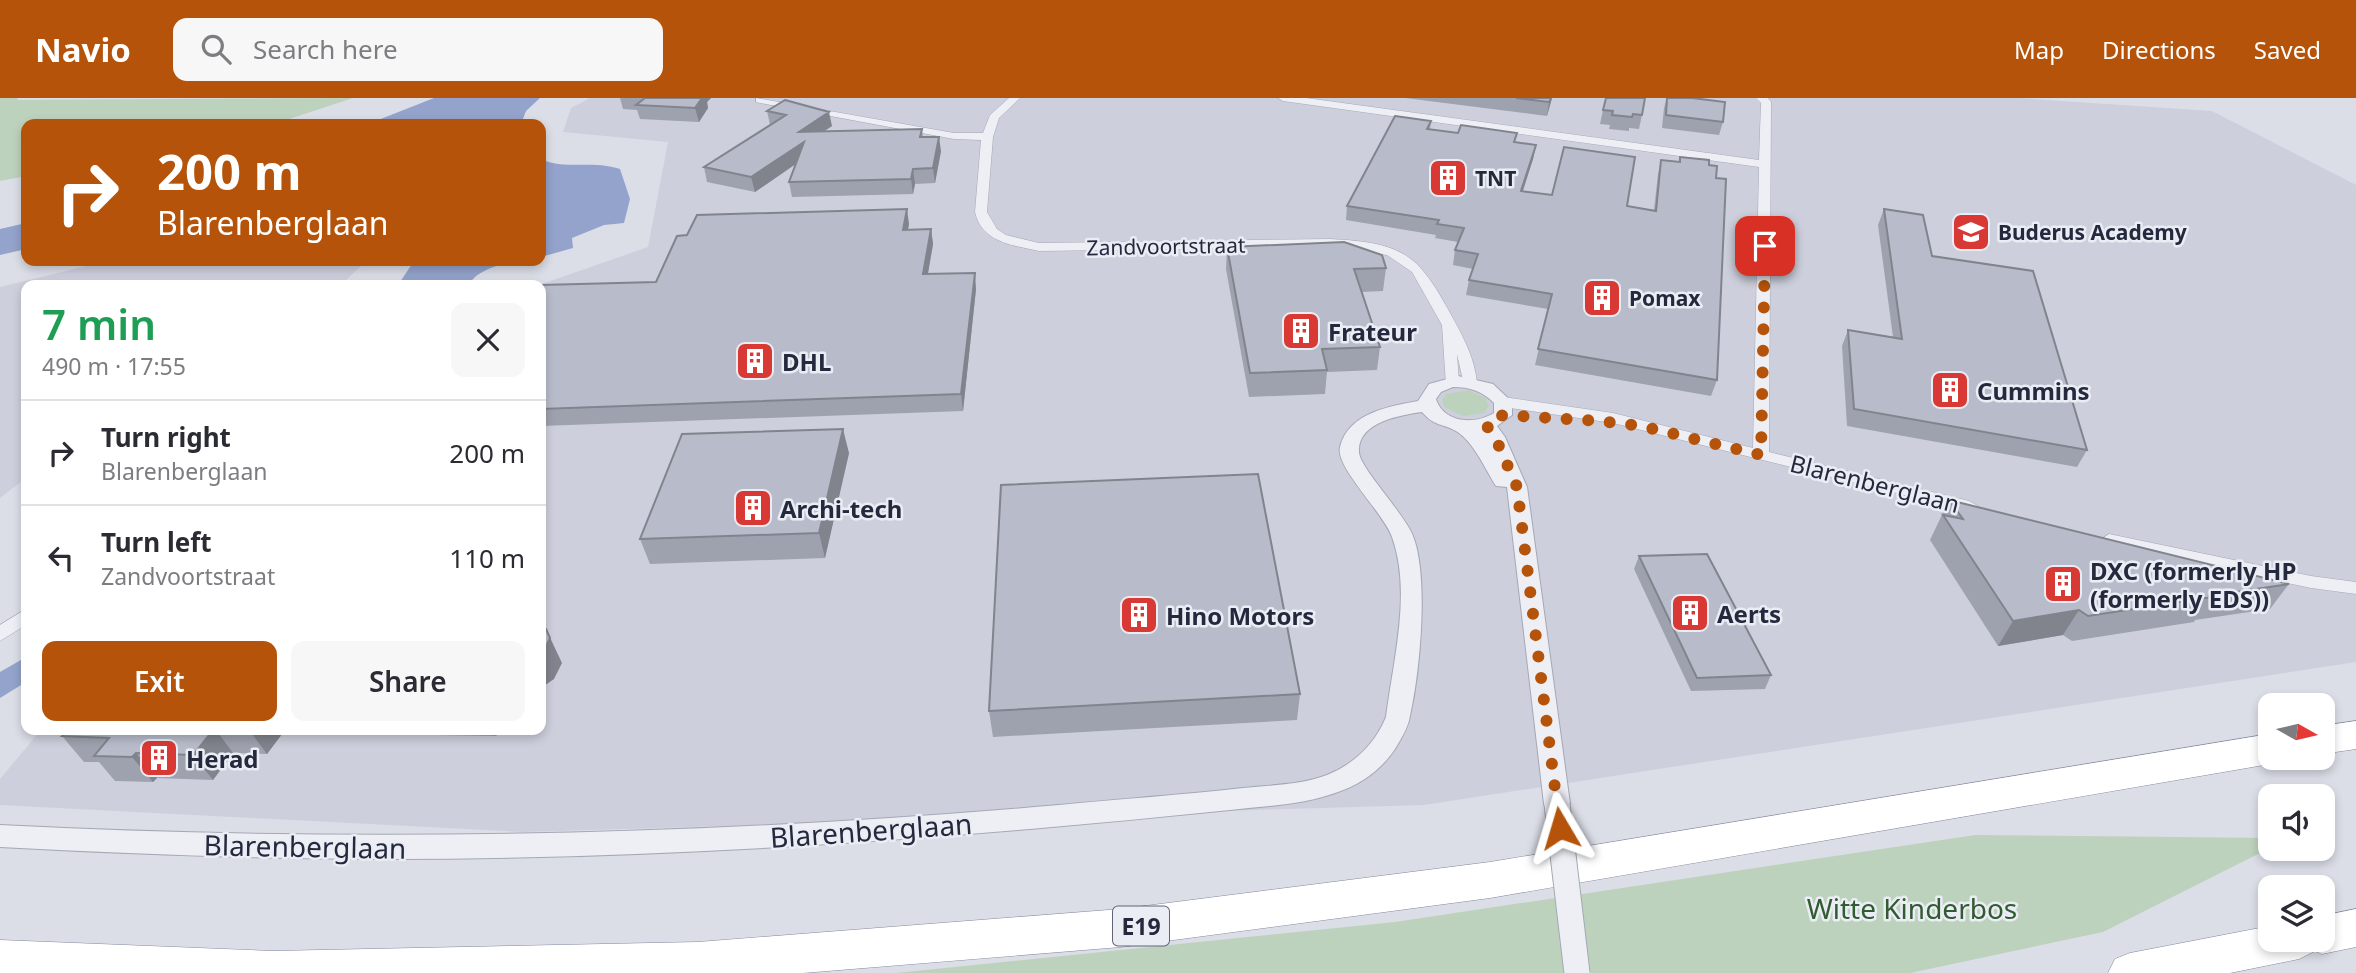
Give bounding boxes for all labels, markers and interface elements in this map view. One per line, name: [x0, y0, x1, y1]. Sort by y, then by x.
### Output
search box: [173, 18, 663, 81]
text: Navio: [35, 27, 131, 72]
icon: search: [197, 30, 235, 68]
text: Search here: [253, 31, 398, 67]
text: Map: [2014, 33, 2064, 66]
text: Directions: [2102, 33, 2216, 66]
text: Saved: [2254, 33, 2321, 66]
text: 200 m: [157, 138, 302, 204]
icon: right: [42, 147, 133, 238]
building icon: TNT: [1427, 157, 1469, 199]
place label: TNT: [1475, 164, 1516, 192]
text: Blarenberglaan: [157, 201, 389, 244]
school or university icon: Buderus Academy: [1950, 211, 1992, 253]
pin: [1735, 216, 1795, 276]
place label: Buderus Academy: [1998, 218, 2187, 246]
icon: arrive: [1746, 227, 1784, 265]
street label: Zandvoortstraat: [1086, 231, 1246, 261]
building icon: Pomax: [1581, 277, 1623, 319]
place label: Pomax: [1629, 284, 1701, 312]
text: 7 min: [42, 295, 156, 352]
button: close: [451, 303, 525, 377]
building icon: Frateur: [1280, 310, 1322, 352]
place label: Frateur: [1328, 315, 1417, 348]
building icon: DHL: [734, 340, 776, 382]
place label: DHL: [782, 345, 831, 378]
text: 490 m · 17:55: [42, 350, 186, 382]
building icon: Cummins: [1929, 369, 1971, 411]
place label: Cummins: [1977, 374, 2090, 407]
text: Turn right: [101, 419, 231, 455]
icon: right: [42, 434, 80, 472]
text: 200 m: [449, 435, 525, 471]
street label: Blarenberglaan: [1787, 446, 1963, 520]
text: Blarenberglaan: [101, 455, 268, 487]
building icon: Archi-tech: [732, 487, 774, 529]
place label: Archi-tech: [780, 492, 902, 525]
text: Turn left: [101, 524, 212, 560]
icon: left: [42, 539, 80, 577]
text: 110 m: [449, 540, 525, 576]
place label: DXC (formerly HP (formerly EDS)): [2090, 554, 2296, 615]
text: Zandvoortstraat: [101, 560, 275, 592]
building icon: DXC (formerly HP (formerly EDS)): [2042, 563, 2084, 605]
building icon: Aerts: [1669, 592, 1711, 634]
building icon: Hino Motors: [1118, 594, 1160, 636]
place label: Aerts: [1717, 597, 1781, 630]
place label: Hino Motors: [1166, 599, 1314, 632]
button: Exit: [42, 641, 277, 721]
button: Share: [291, 641, 525, 721]
north arrow: [2258, 693, 2334, 770]
map controls: [2258, 693, 2335, 952]
building icon: Herad: [138, 737, 180, 779]
place label: Herad: [186, 742, 258, 775]
button: sound: [2258, 784, 2335, 861]
position arrow: [1523, 791, 1597, 865]
street label: Blarenberglaan: [769, 804, 973, 856]
street label: Blarenberglaan: [203, 825, 407, 867]
button: layers: [2258, 875, 2335, 952]
park label: Witte Kinderbos: [1807, 889, 2017, 927]
road number: E19: [1113, 906, 1169, 946]

